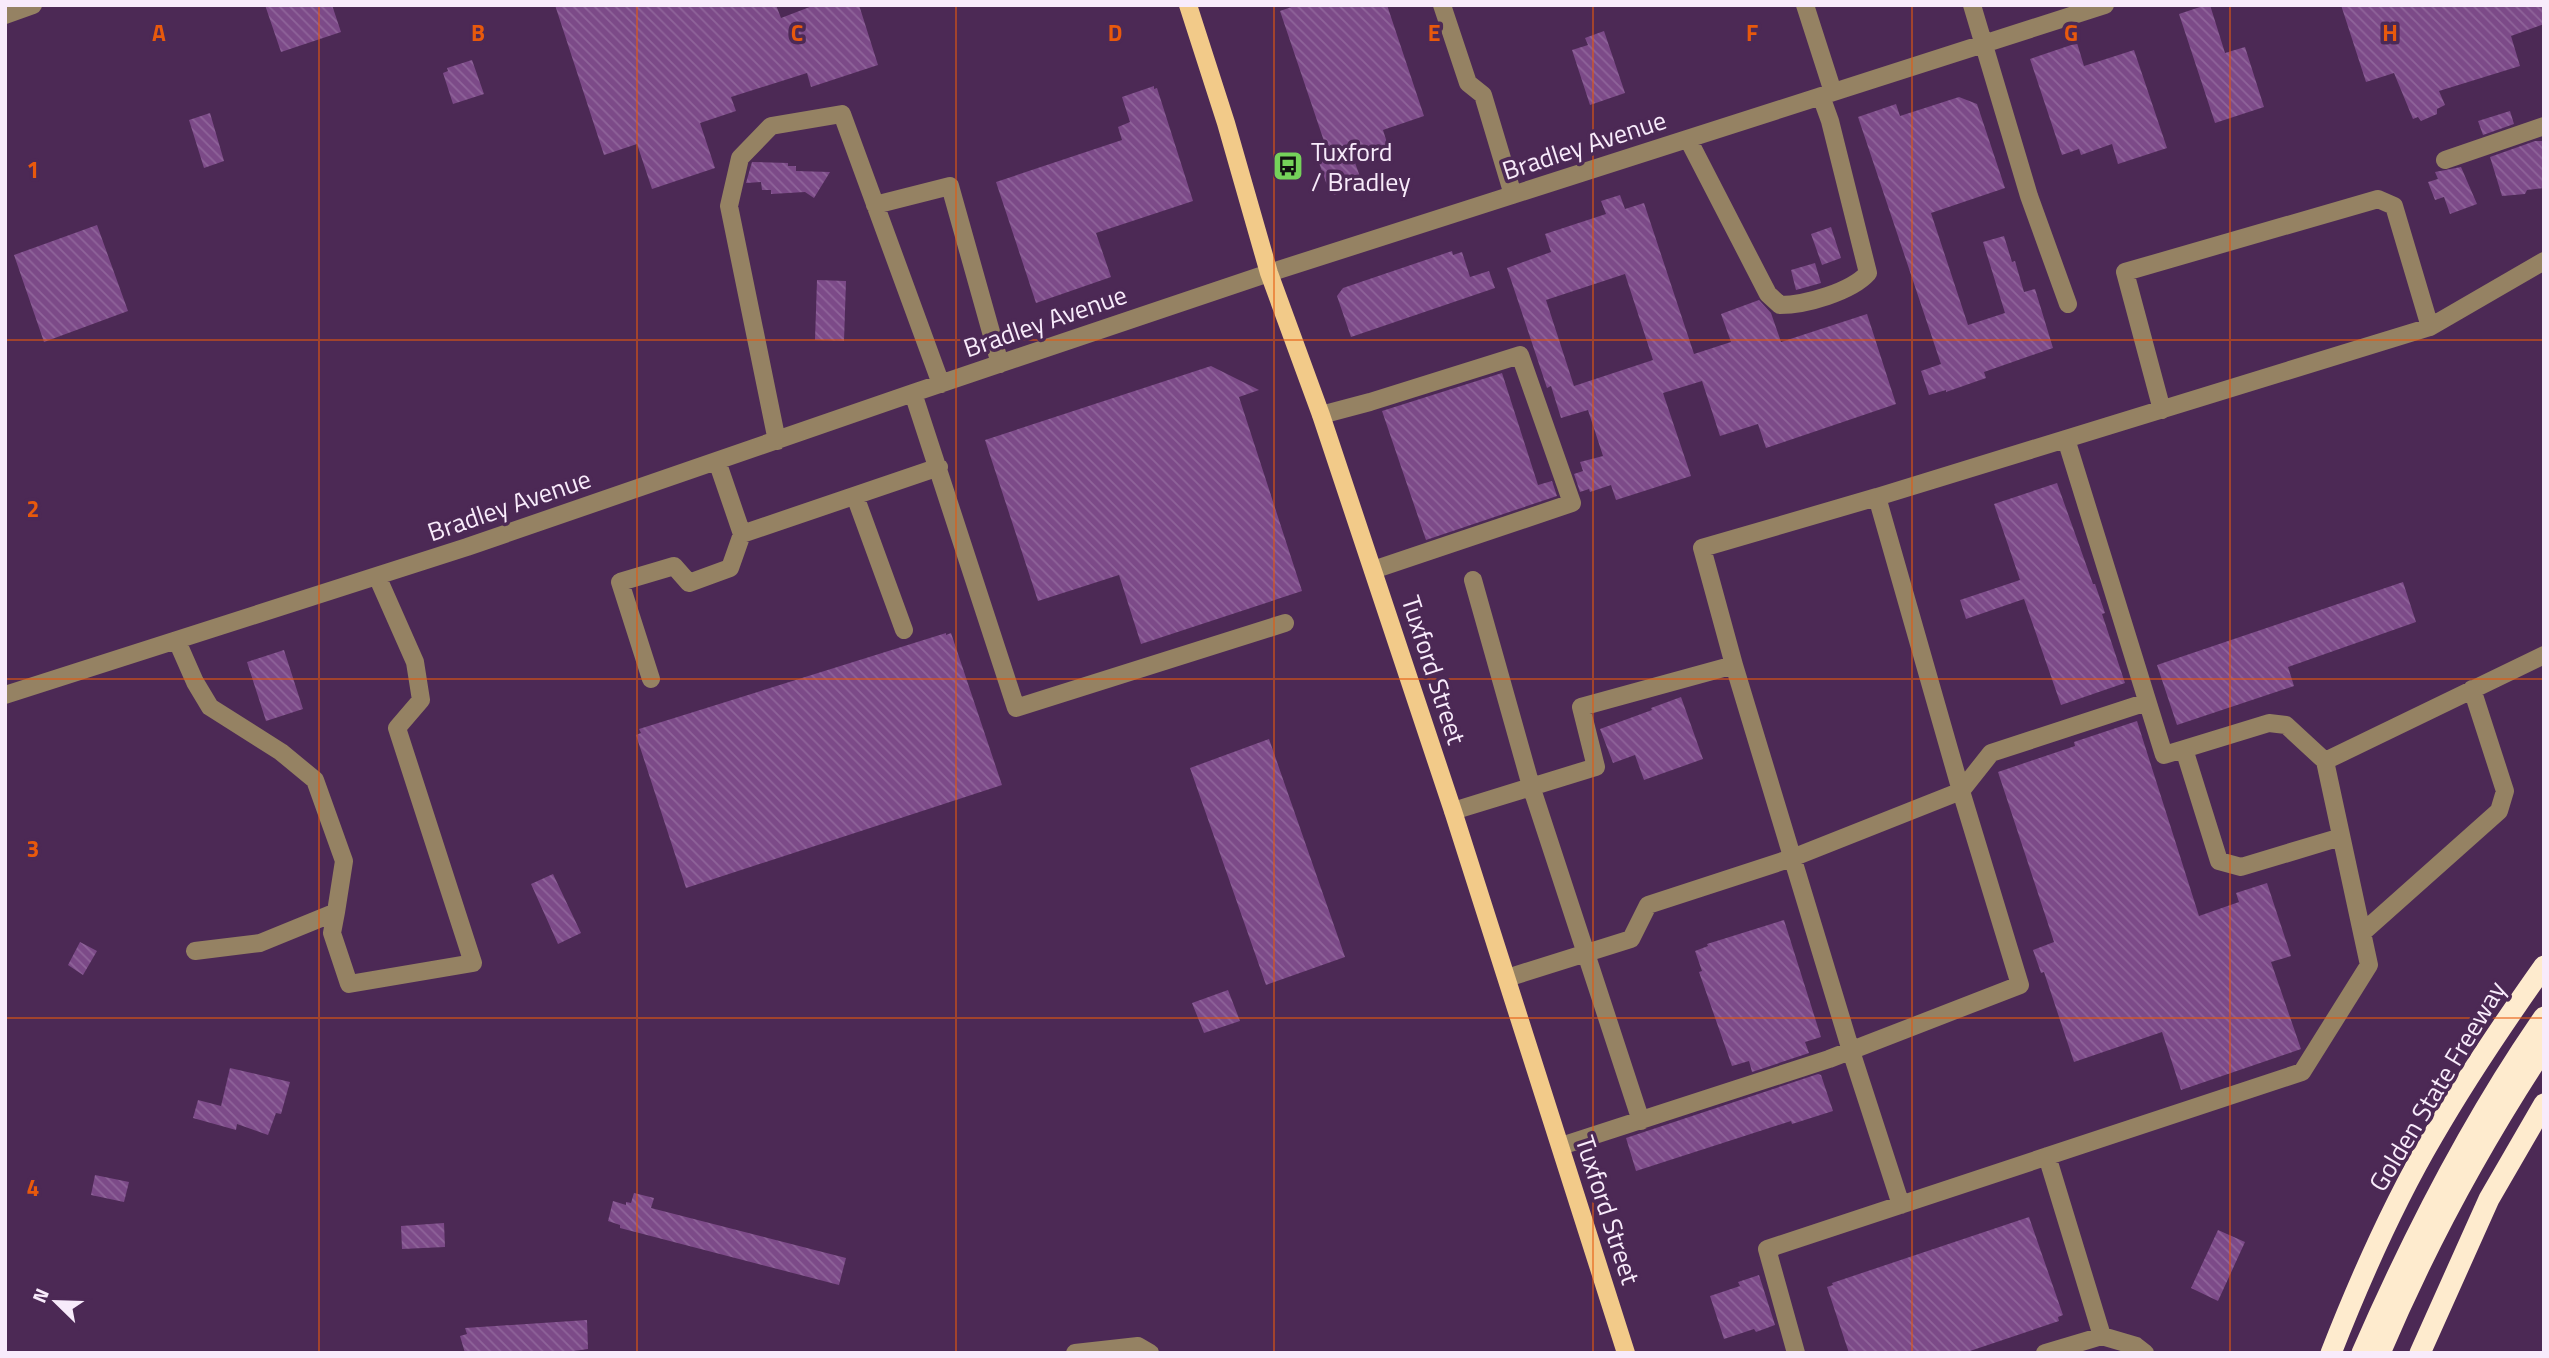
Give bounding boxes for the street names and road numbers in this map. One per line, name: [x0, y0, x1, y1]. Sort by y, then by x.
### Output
street label: Bradley Avenue: [1497, 100, 1671, 190]
street label: Bradley Avenue: [958, 275, 1132, 367]
street label: Bradley Avenue: [422, 459, 596, 551]
street label: Tuxford Street: [1392, 591, 1476, 749]
street label: Golden State Freeway: [2359, 973, 2515, 1199]
street label: Tuxford Street: [1566, 1131, 1650, 1289]

